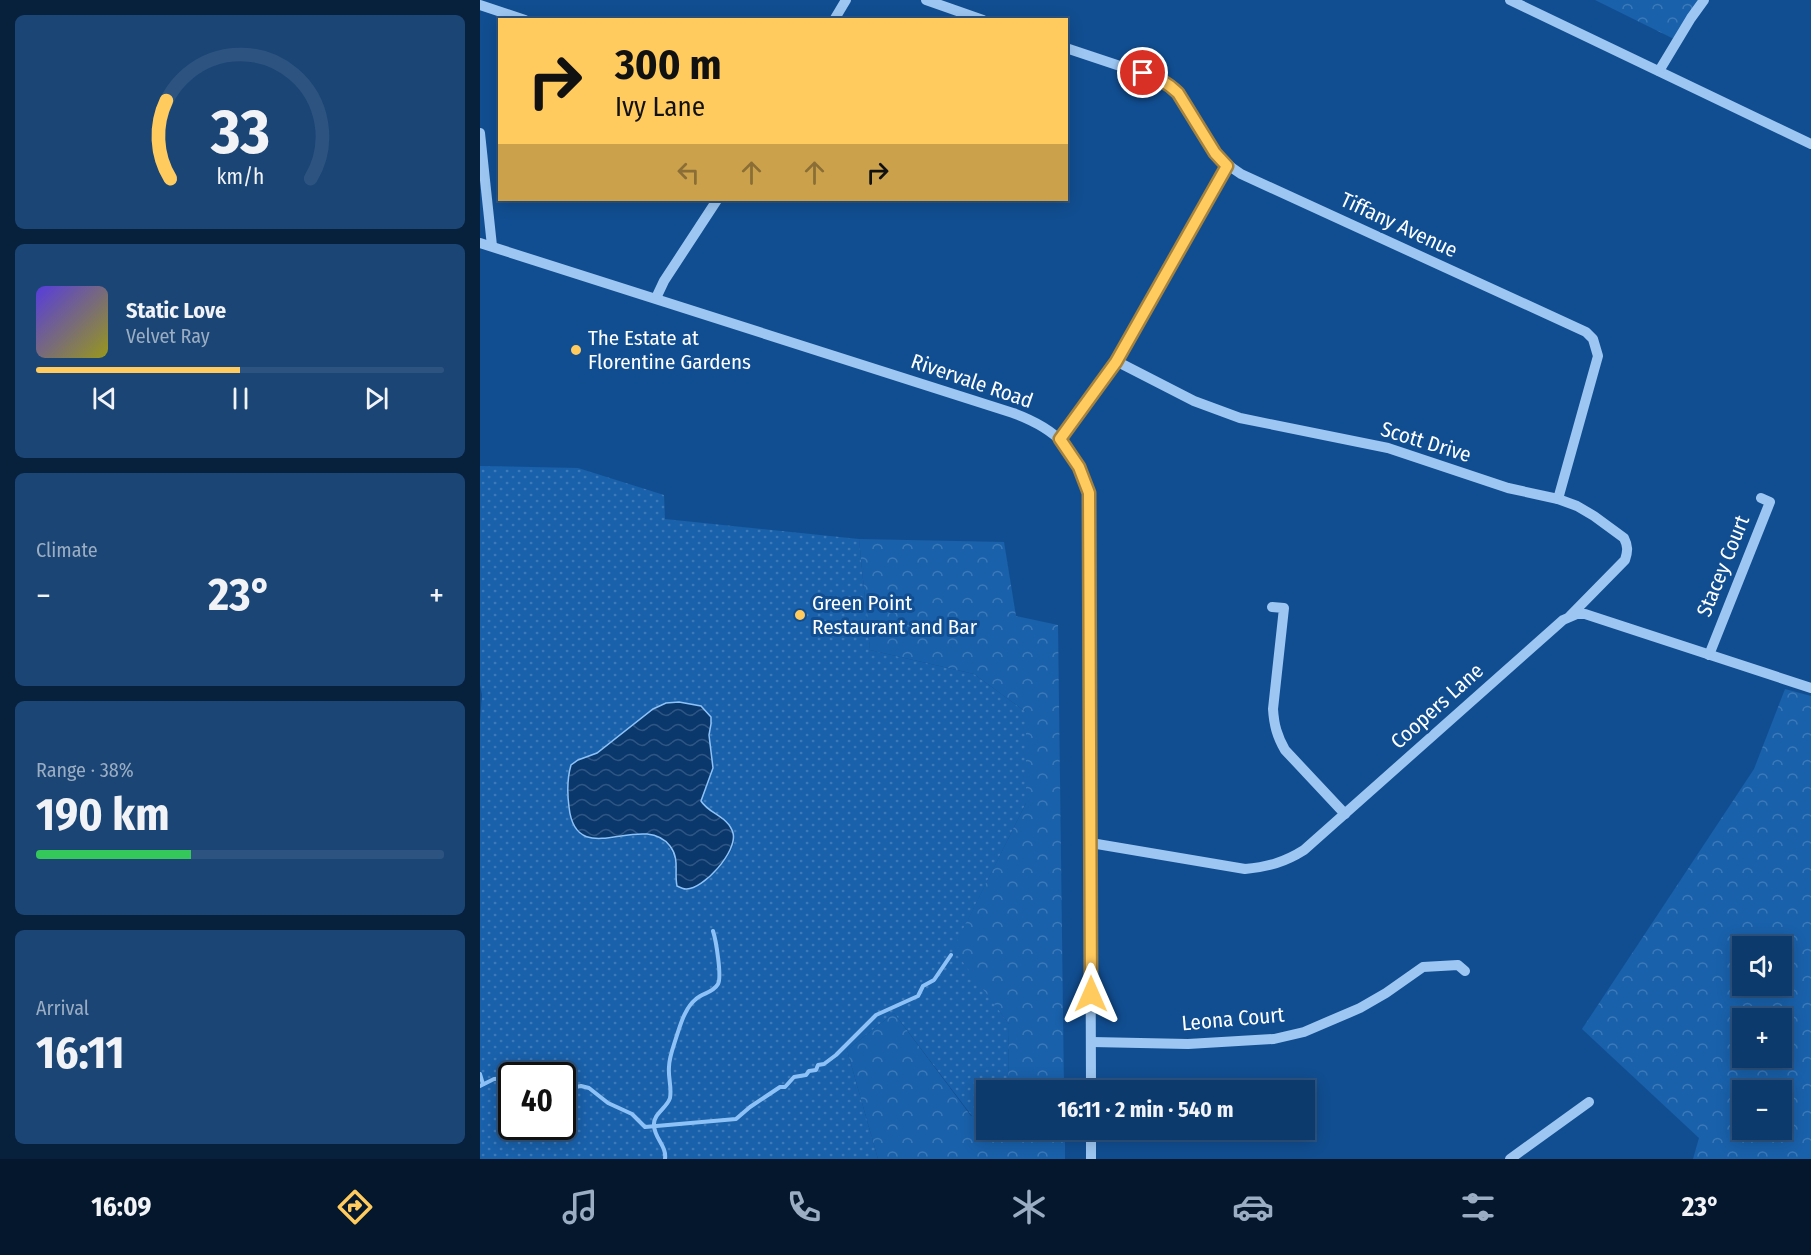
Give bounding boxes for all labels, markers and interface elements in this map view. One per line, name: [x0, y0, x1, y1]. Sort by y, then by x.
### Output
text: 300 m: [615, 40, 722, 90]
icon: right: [516, 42, 594, 120]
pin: [1117, 47, 1168, 98]
icon: arrive: [1126, 56, 1159, 89]
text: Ivy Lane: [615, 91, 705, 123]
text: 33: [209, 95, 270, 170]
icon: left: [672, 156, 705, 189]
icon: ahead: [735, 156, 768, 189]
icon: ahead: [798, 156, 831, 189]
icon: right: [861, 156, 894, 189]
text: km/h: [216, 164, 264, 190]
street label: Tiffany Avenue: [1336, 187, 1462, 263]
text: Static Love: [126, 297, 226, 324]
text: Velvet Ray: [126, 324, 210, 348]
place label: The Estate at Florentine Gardens: [588, 325, 751, 375]
marker: The Estate at Florentine Gardens: [569, 343, 583, 357]
street label: Rivervale Road: [908, 348, 1036, 414]
icon: previous: [88, 382, 121, 415]
icon: pause: [224, 382, 257, 415]
icon: next: [360, 382, 393, 415]
street label: Scott Drive: [1378, 416, 1474, 468]
street label: Stacey Court: [1691, 511, 1755, 621]
text: Climate: [36, 538, 98, 562]
text: 23°: [208, 568, 272, 622]
text: −: [36, 576, 51, 616]
text: +: [429, 576, 444, 616]
place label: Green Point Restaurant and Bar: [812, 590, 978, 640]
marker: Green Point Restaurant and Bar: [793, 608, 807, 622]
street label: Coopers Lane: [1385, 658, 1489, 754]
text: Range · 38%: [36, 758, 134, 782]
text: 190 km: [36, 788, 169, 842]
map controls: [1732, 936, 1792, 1140]
button: sound: [1732, 936, 1792, 996]
position arrow: [1059, 962, 1123, 1026]
text: Arrival: [36, 996, 89, 1020]
street label: Leona Court: [1181, 1002, 1286, 1036]
button: +: [1732, 1008, 1792, 1068]
text: 16:11: [36, 1026, 125, 1080]
speed limit sign: 40: [498, 1062, 576, 1140]
button: −: [1732, 1080, 1792, 1140]
text: 16:11 · 2 min · 540 m: [1058, 1096, 1233, 1123]
icon: directions: [334, 1186, 376, 1228]
icon: music: [559, 1186, 601, 1228]
icon: phone: [783, 1186, 825, 1228]
icon: climate: [1008, 1186, 1050, 1228]
icon: car: [1232, 1186, 1274, 1228]
icon: filters: [1457, 1186, 1499, 1228]
text: 16:09: [91, 1191, 152, 1223]
text: 23°: [1682, 1191, 1720, 1223]

